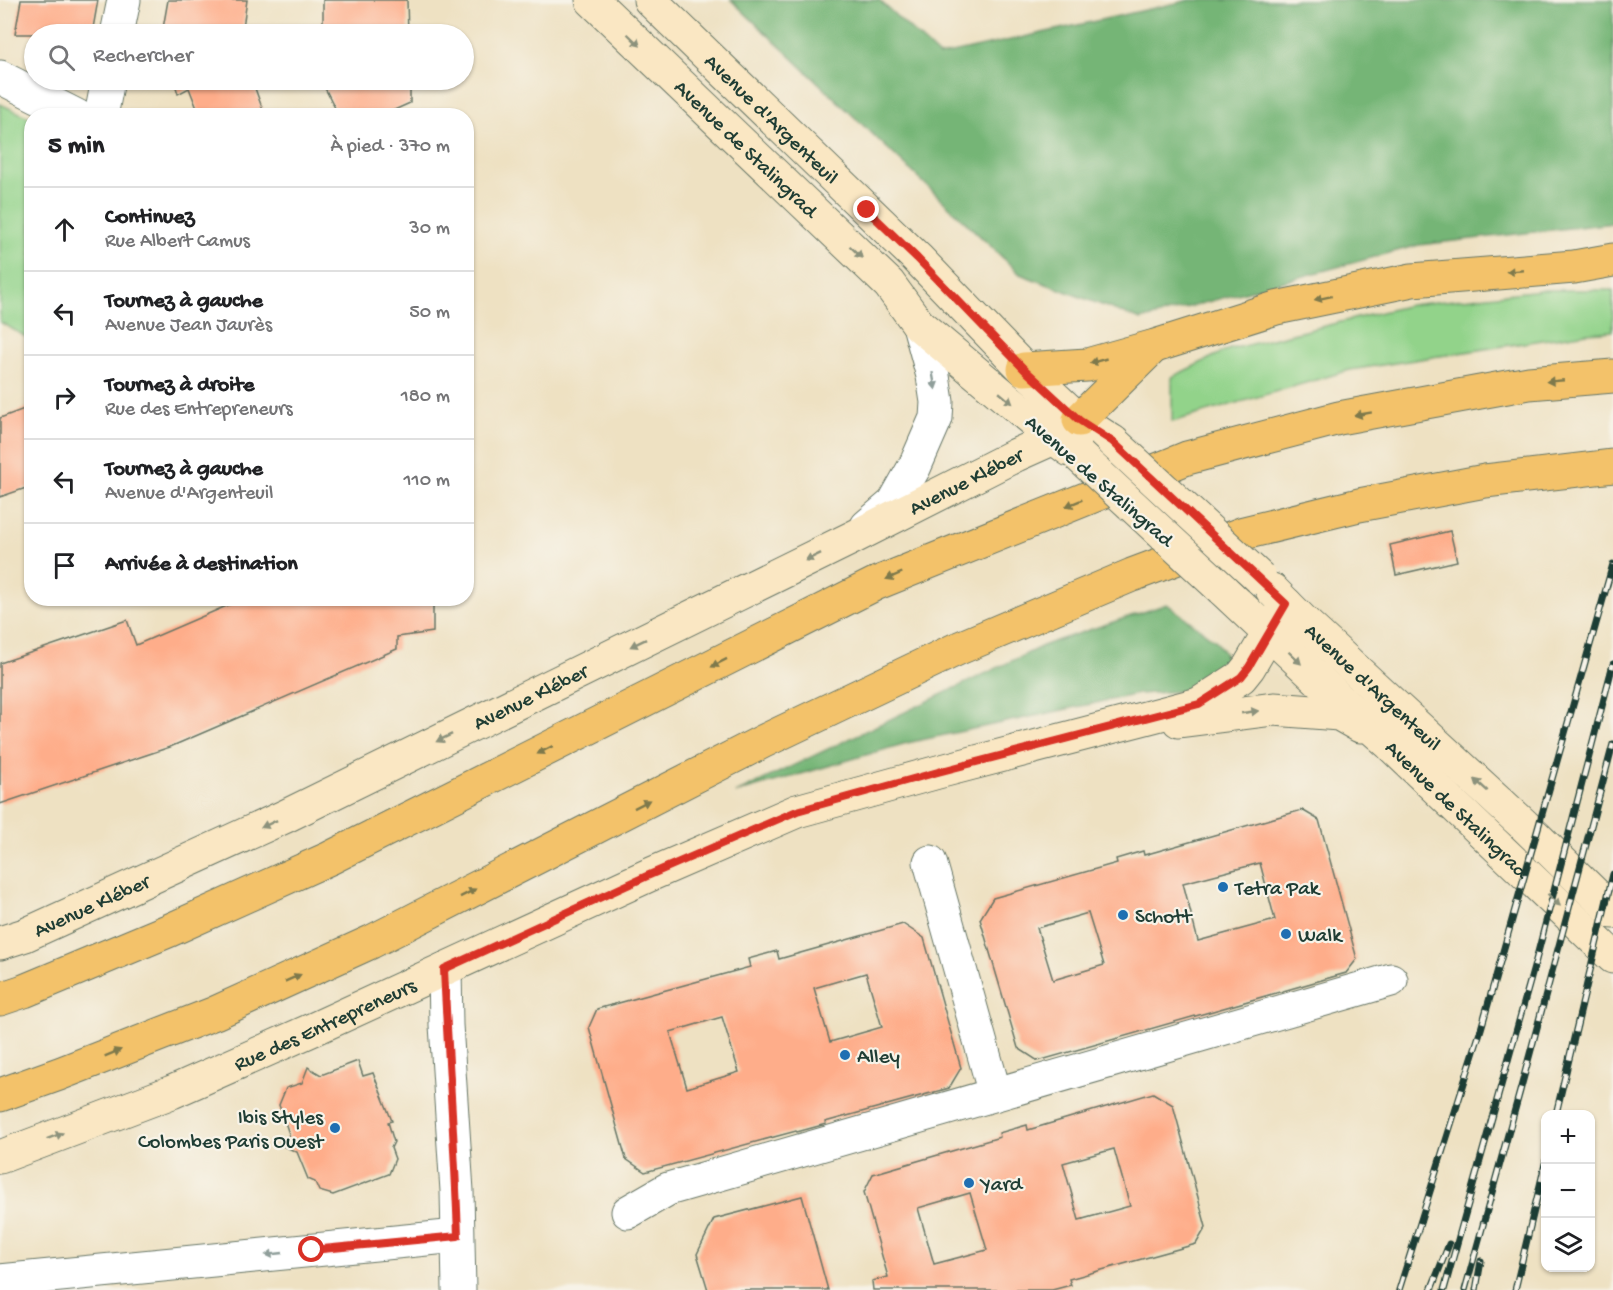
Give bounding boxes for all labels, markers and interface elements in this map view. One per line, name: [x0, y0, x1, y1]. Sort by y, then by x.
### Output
search box: [24, 24, 474, 90]
one-way arrow: [627, 33, 641, 47]
icon: search: [45, 41, 78, 74]
text: Rechercher: [93, 44, 193, 70]
street label: Avenue d'Argenteuil: [698, 50, 842, 191]
street label: Avenue de Stalingrad: [667, 76, 822, 226]
text: 5 min: [48, 132, 104, 163]
text: À pied · 370 m: [330, 136, 450, 159]
route end: [853, 196, 879, 222]
text: Continuez: [105, 205, 194, 231]
icon: ahead: [48, 213, 81, 246]
text: 30 m: [409, 218, 450, 241]
text: Rue Albert Camus: [105, 231, 250, 254]
one-way arrow: [848, 245, 863, 259]
one-way arrow: [1506, 266, 1525, 276]
text: Tournez à gauche: [105, 289, 263, 315]
one-way arrow: [1313, 294, 1332, 303]
icon: left: [48, 297, 81, 330]
text: 50 m: [409, 302, 450, 325]
text: Avenue Jean Jaurès: [105, 315, 272, 338]
one-way arrow: [1089, 357, 1107, 367]
one-way arrow: [930, 372, 939, 391]
text: Tournez à droite: [105, 373, 254, 399]
one-way arrow: [1545, 376, 1564, 386]
icon: right: [48, 381, 81, 414]
text: 180 m: [401, 386, 450, 409]
one-way arrow: [998, 391, 1013, 404]
text: Rue des Entrepreneurs: [105, 399, 293, 422]
one-way arrow: [1353, 410, 1372, 419]
street label: Avenue de Stalingrad: [1018, 411, 1178, 555]
street label: Avenue Kléber: [906, 444, 1029, 523]
text: Tournez à gauche: [105, 457, 263, 483]
icon: left: [48, 465, 81, 498]
text: 110 m: [404, 470, 450, 493]
text: Avenue d'Argenteuil: [105, 483, 273, 506]
one-way arrow: [1065, 498, 1083, 508]
icon: arrive: [48, 549, 81, 582]
text: Arrivée à destination: [105, 552, 298, 578]
one-way arrow: [804, 552, 821, 561]
one-way arrow: [884, 571, 902, 581]
street label: Avenue d'Argenteuil: [1298, 620, 1445, 758]
one-way arrow: [629, 638, 646, 648]
one-way arrow: [1288, 650, 1302, 664]
one-way arrow: [710, 658, 727, 667]
street label: Avenue Kléber: [470, 660, 594, 738]
one-way arrow: [1240, 707, 1259, 716]
one-way arrow: [435, 734, 452, 743]
street label: Avenue de Stalingrad: [1378, 737, 1533, 886]
one-way arrow: [536, 745, 553, 755]
one-way arrow: [1473, 778, 1488, 792]
one-way arrow: [633, 799, 650, 808]
one-way arrow: [260, 819, 277, 828]
street label: Avenue Kléber: [31, 870, 156, 945]
place label: Tetra Pak: [1234, 878, 1322, 903]
marker: Tetra Pak: [1216, 880, 1230, 894]
one-way arrow: [460, 888, 477, 897]
one-way arrow: [1546, 892, 1560, 906]
place label: Schott: [1135, 906, 1194, 931]
marker: Schott: [1116, 908, 1130, 922]
place label: Walk: [1298, 925, 1344, 950]
marker: Walk: [1279, 927, 1293, 941]
one-way arrow: [284, 973, 301, 982]
street label: Rue des Entrepreneurs: [231, 974, 422, 1079]
place label: Alley: [857, 1046, 900, 1071]
one-way arrow: [104, 1048, 122, 1057]
marker: Alley: [838, 1048, 852, 1062]
place label: Ibis Styles Colombes Paris Ouest: [138, 1107, 325, 1156]
map controls: [1541, 1110, 1595, 1272]
button: +: [1541, 1110, 1595, 1164]
marker: Ibis Styles Colombes Paris Ouest: [328, 1121, 342, 1135]
one-way arrow: [46, 1131, 64, 1140]
button: −: [1541, 1164, 1595, 1218]
place label: Yard: [979, 1174, 1024, 1199]
marker: Yard: [962, 1176, 976, 1190]
button: layers: [1541, 1218, 1595, 1272]
route start: [298, 1236, 324, 1262]
one-way arrow: [264, 1249, 283, 1259]

